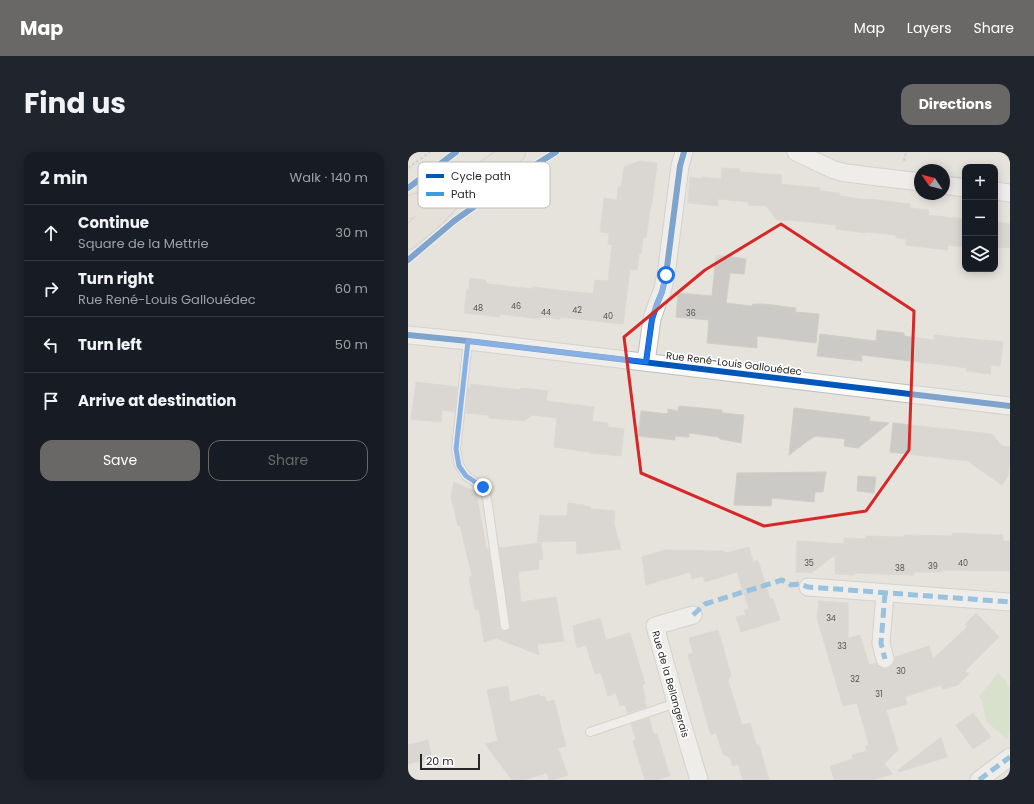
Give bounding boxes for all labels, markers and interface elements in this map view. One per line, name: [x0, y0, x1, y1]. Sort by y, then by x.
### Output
text: Map: [20, 15, 63, 42]
text: Map: [854, 18, 885, 38]
text: Layers: [907, 18, 951, 38]
text: Share: [973, 18, 1014, 38]
text: Find us: [24, 84, 126, 123]
button: Directions: [901, 84, 1010, 125]
legend: [418, 162, 550, 208]
north arrow: [914, 164, 950, 200]
map controls: [962, 164, 998, 272]
button: +: [962, 164, 998, 200]
text: 2 min: [40, 166, 88, 190]
text: Walk · 140 m: [290, 168, 368, 187]
text: Cycle path: [451, 168, 511, 184]
text: Path: [451, 186, 476, 202]
button: −: [962, 200, 998, 236]
text: Continue: [78, 212, 149, 233]
icon: ahead: [40, 222, 62, 244]
text: 30 m: [335, 223, 368, 242]
text: Square de la Mettrie: [78, 234, 209, 253]
button: layers: [962, 236, 998, 272]
route start: [657, 266, 675, 284]
text: Turn right: [78, 268, 154, 289]
icon: right: [40, 278, 62, 300]
text: 60 m: [335, 279, 368, 298]
text: Rue René-Louis Gallouédec: [78, 290, 256, 309]
house number: 46: [511, 301, 521, 312]
house number: 48: [473, 303, 483, 314]
house number: 42: [572, 305, 582, 316]
house number: 44: [541, 307, 551, 318]
house number: 36: [686, 308, 696, 319]
house number: 40: [603, 311, 613, 322]
icon: left: [40, 334, 62, 356]
text: Turn left: [78, 334, 142, 355]
text: 50 m: [335, 335, 368, 354]
street label: Rue René-Louis Gallouédec: [665, 348, 803, 379]
icon: arrive: [40, 390, 62, 412]
text: Arrive at destination: [78, 390, 236, 411]
button: Save: [40, 440, 200, 481]
button: Share: [208, 440, 368, 481]
route end: [474, 478, 492, 496]
house number: 35: [804, 558, 814, 569]
house number: 40: [958, 558, 968, 569]
house number: 39: [928, 561, 938, 572]
house number: 38: [895, 563, 905, 574]
house number: 34: [826, 613, 836, 624]
street label: Rue de la Bellangerais: [648, 629, 693, 739]
house number: 33: [837, 641, 847, 652]
house number: 30: [896, 666, 906, 677]
house number: 32: [850, 674, 860, 685]
house number: 31: [875, 689, 883, 700]
scale bar: [420, 752, 480, 771]
text: 20 m: [426, 753, 454, 769]

